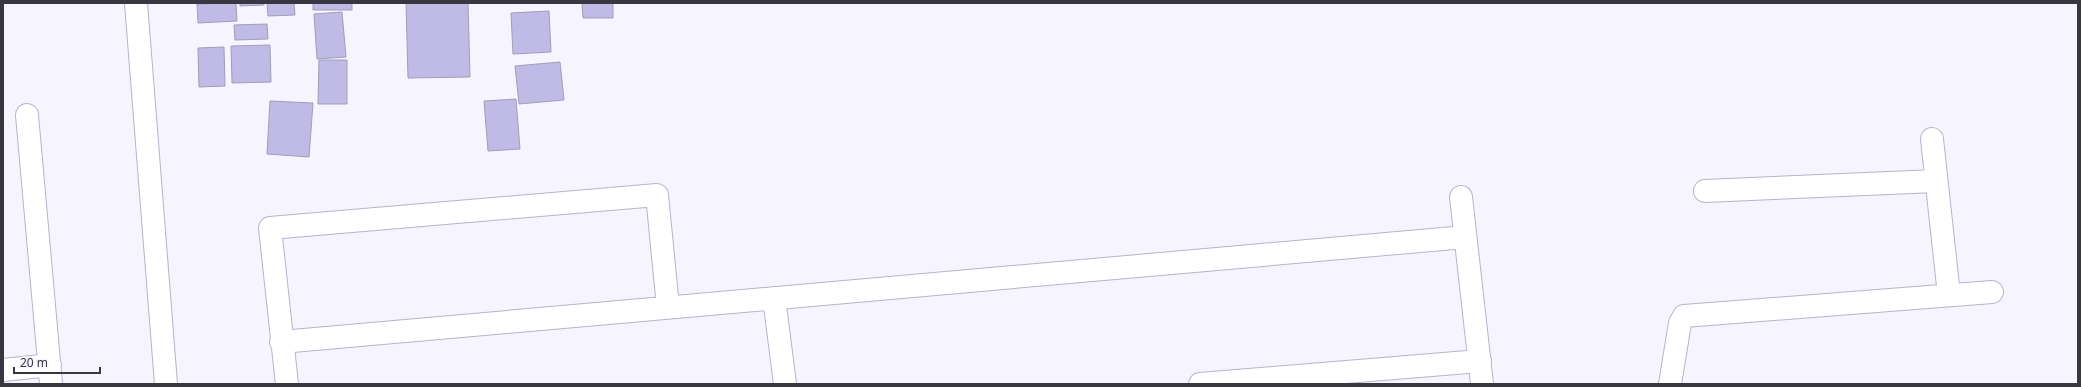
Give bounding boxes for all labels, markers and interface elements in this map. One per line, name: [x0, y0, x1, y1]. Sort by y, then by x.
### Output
scale bar: [14, 349, 100, 375]
text: 20 m: [20, 354, 48, 371]

